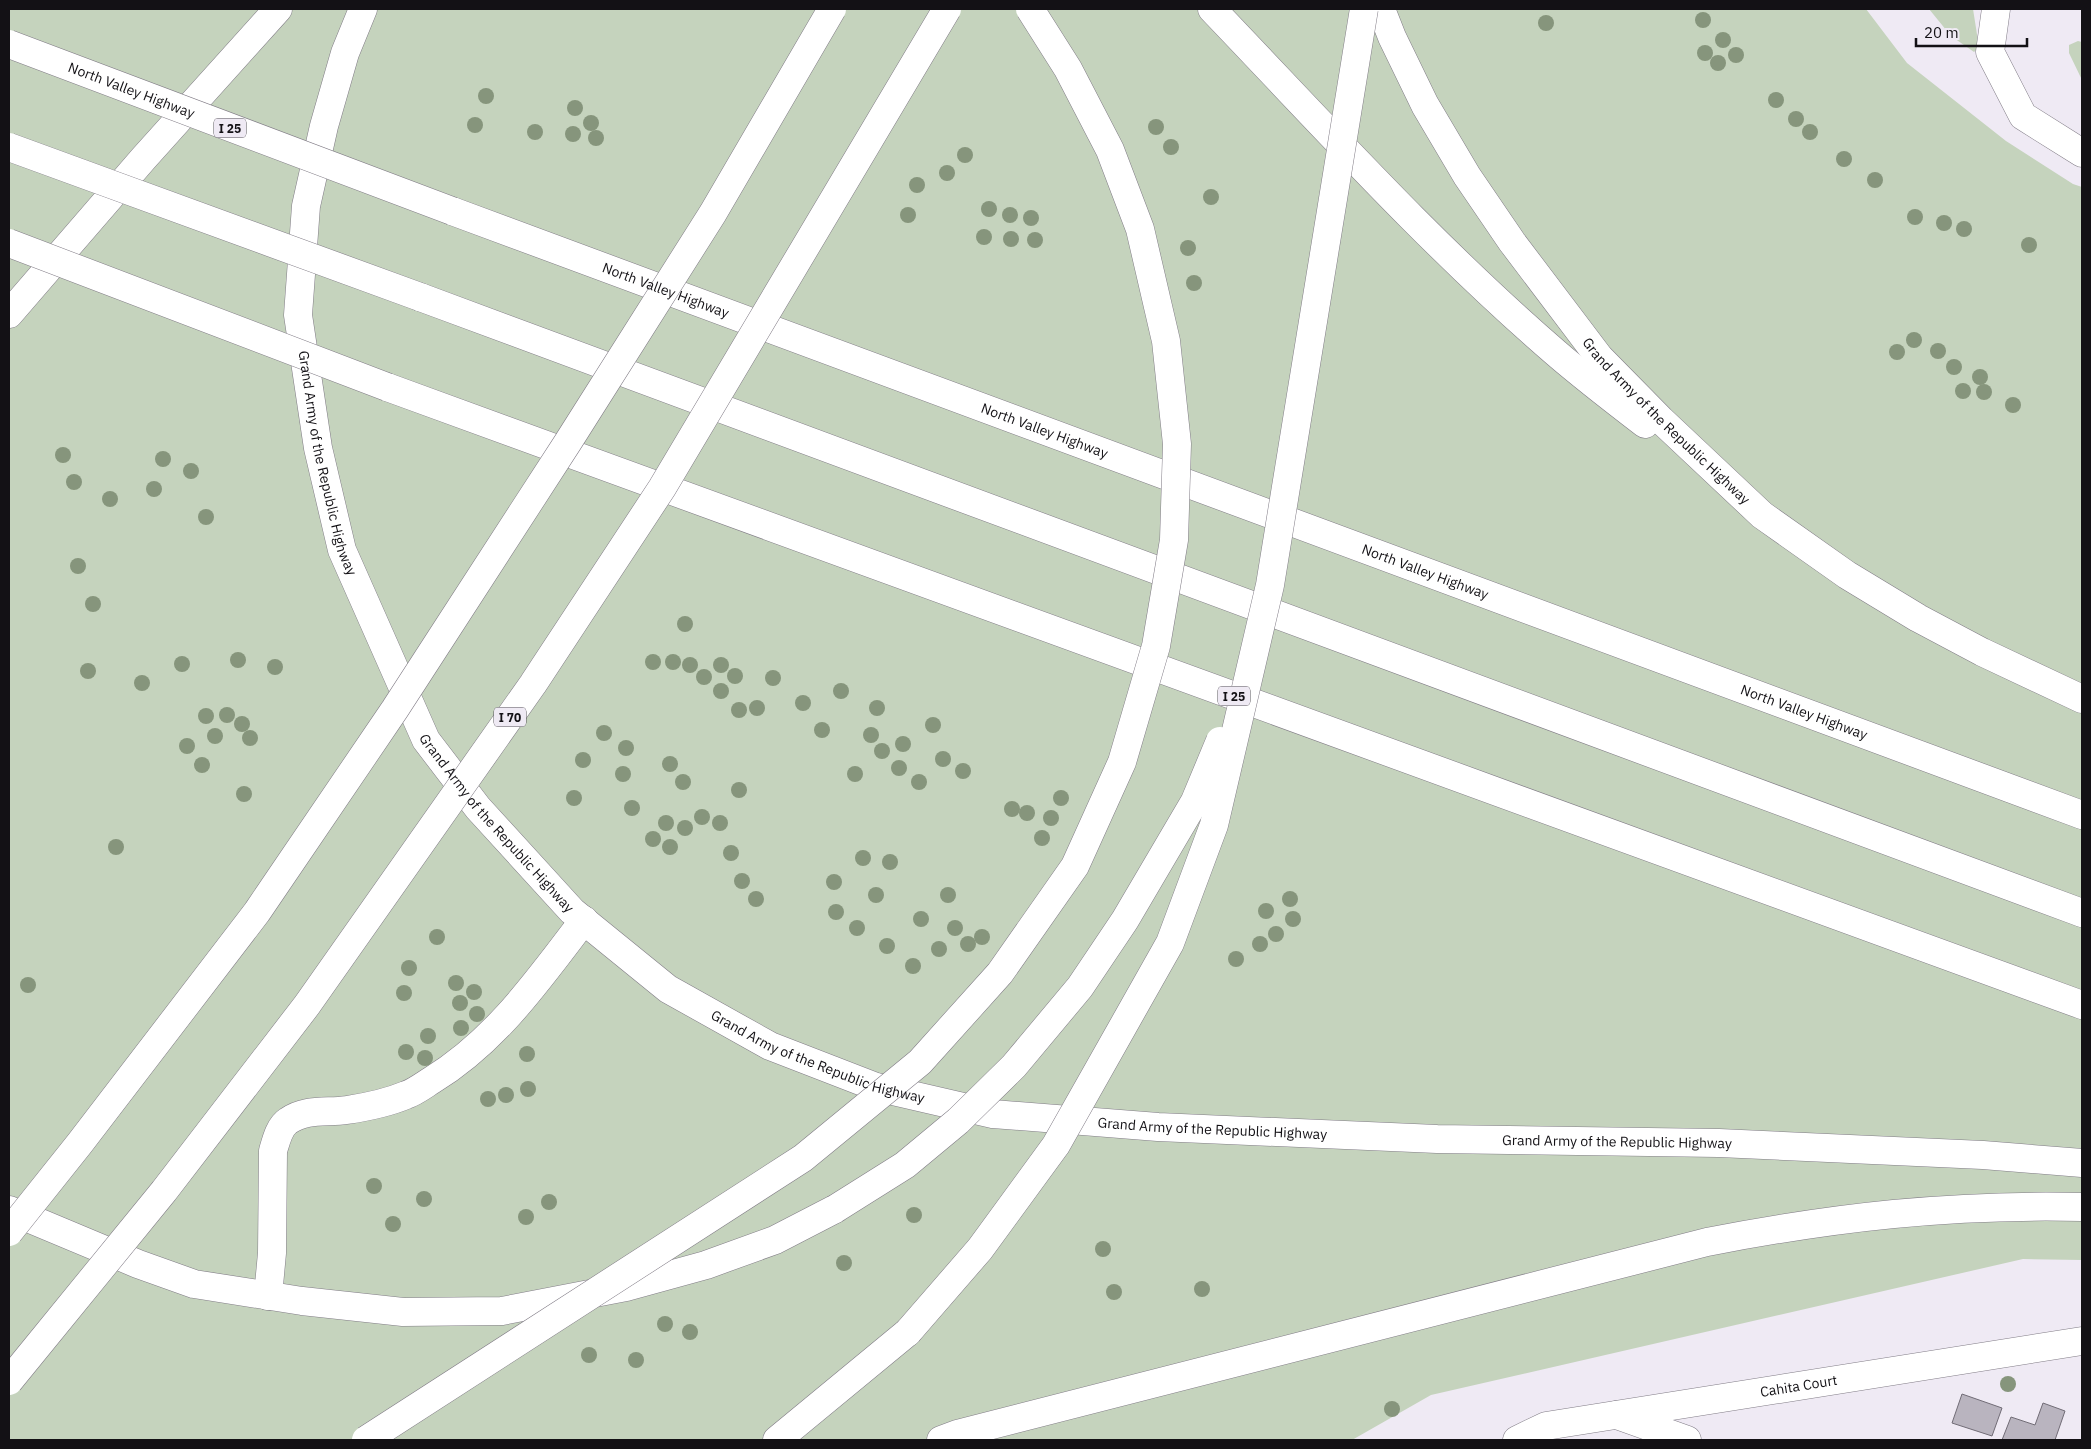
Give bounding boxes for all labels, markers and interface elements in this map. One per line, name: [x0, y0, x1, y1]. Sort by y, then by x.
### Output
scale bar: [1916, 15, 2027, 47]
text: 20 m: [1924, 23, 1959, 42]
street label: North Valley Highway: [66, 58, 197, 122]
road number: I 25: [214, 119, 246, 138]
street label: North Valley Highway: [600, 259, 732, 322]
street label: Grand Army of the Republic Highway: [1578, 334, 1754, 508]
street label: Grand Army of the Republic Highway: [294, 350, 361, 578]
street label: North Valley Highway: [979, 399, 1111, 462]
street label: North Valley Highway: [1359, 540, 1491, 603]
street label: North Valley Highway: [1738, 680, 1870, 744]
road number: I 25: [1218, 686, 1250, 706]
road number: I 70: [494, 708, 526, 726]
street label: Grand Army of the Republic Highway: [415, 731, 578, 916]
street label: Grand Army of the Republic Highway: [708, 1006, 927, 1107]
street label: Grand Army of the Republic Highway: [1097, 1113, 1328, 1143]
street label: Grand Army of the Republic Highway: [1502, 1131, 1732, 1153]
street label: Cahita Court: [1759, 1371, 1839, 1401]

